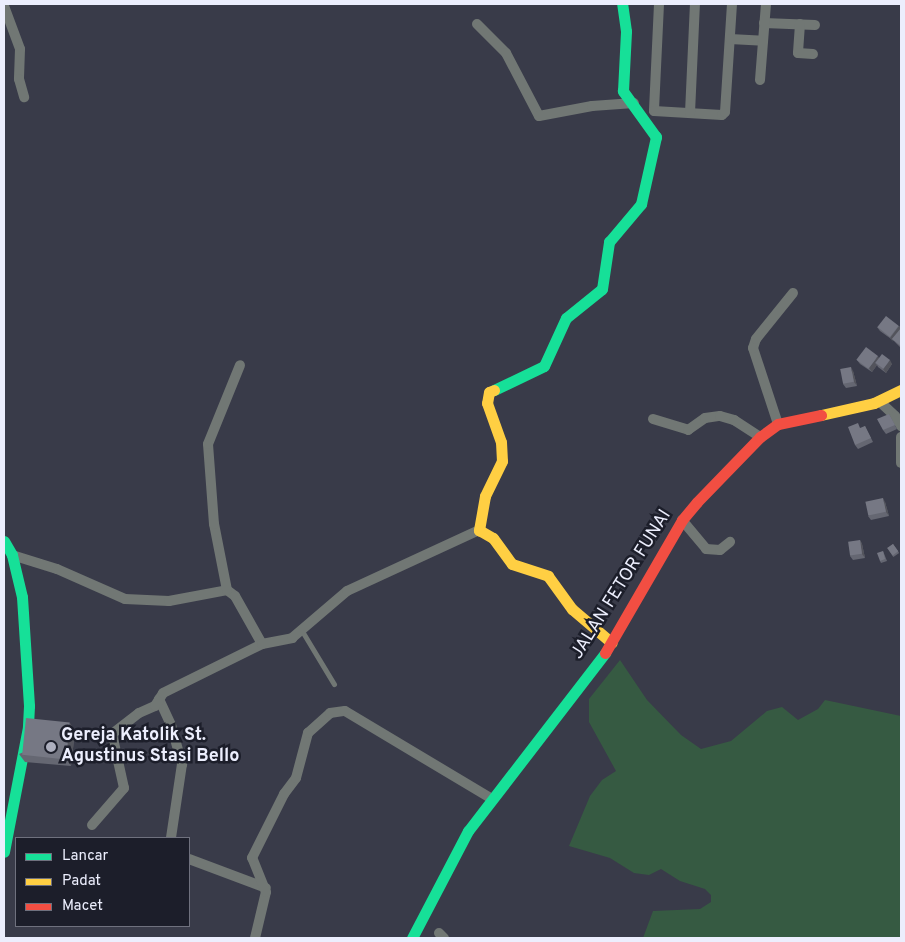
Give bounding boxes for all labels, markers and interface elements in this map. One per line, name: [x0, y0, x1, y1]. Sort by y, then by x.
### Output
street label: JALAN FETOR FUNAI: [567, 506, 677, 664]
place label: Gereja Katolik St. Agustinus Stasi Bello: [61, 726, 239, 769]
marker: Gereja Katolik St. Agustinus Stasi Bello: [45, 741, 57, 753]
legend: [15, 837, 190, 927]
text: Lancar: [62, 847, 108, 866]
text: Padat: [62, 872, 101, 891]
text: Macet: [62, 897, 103, 916]

